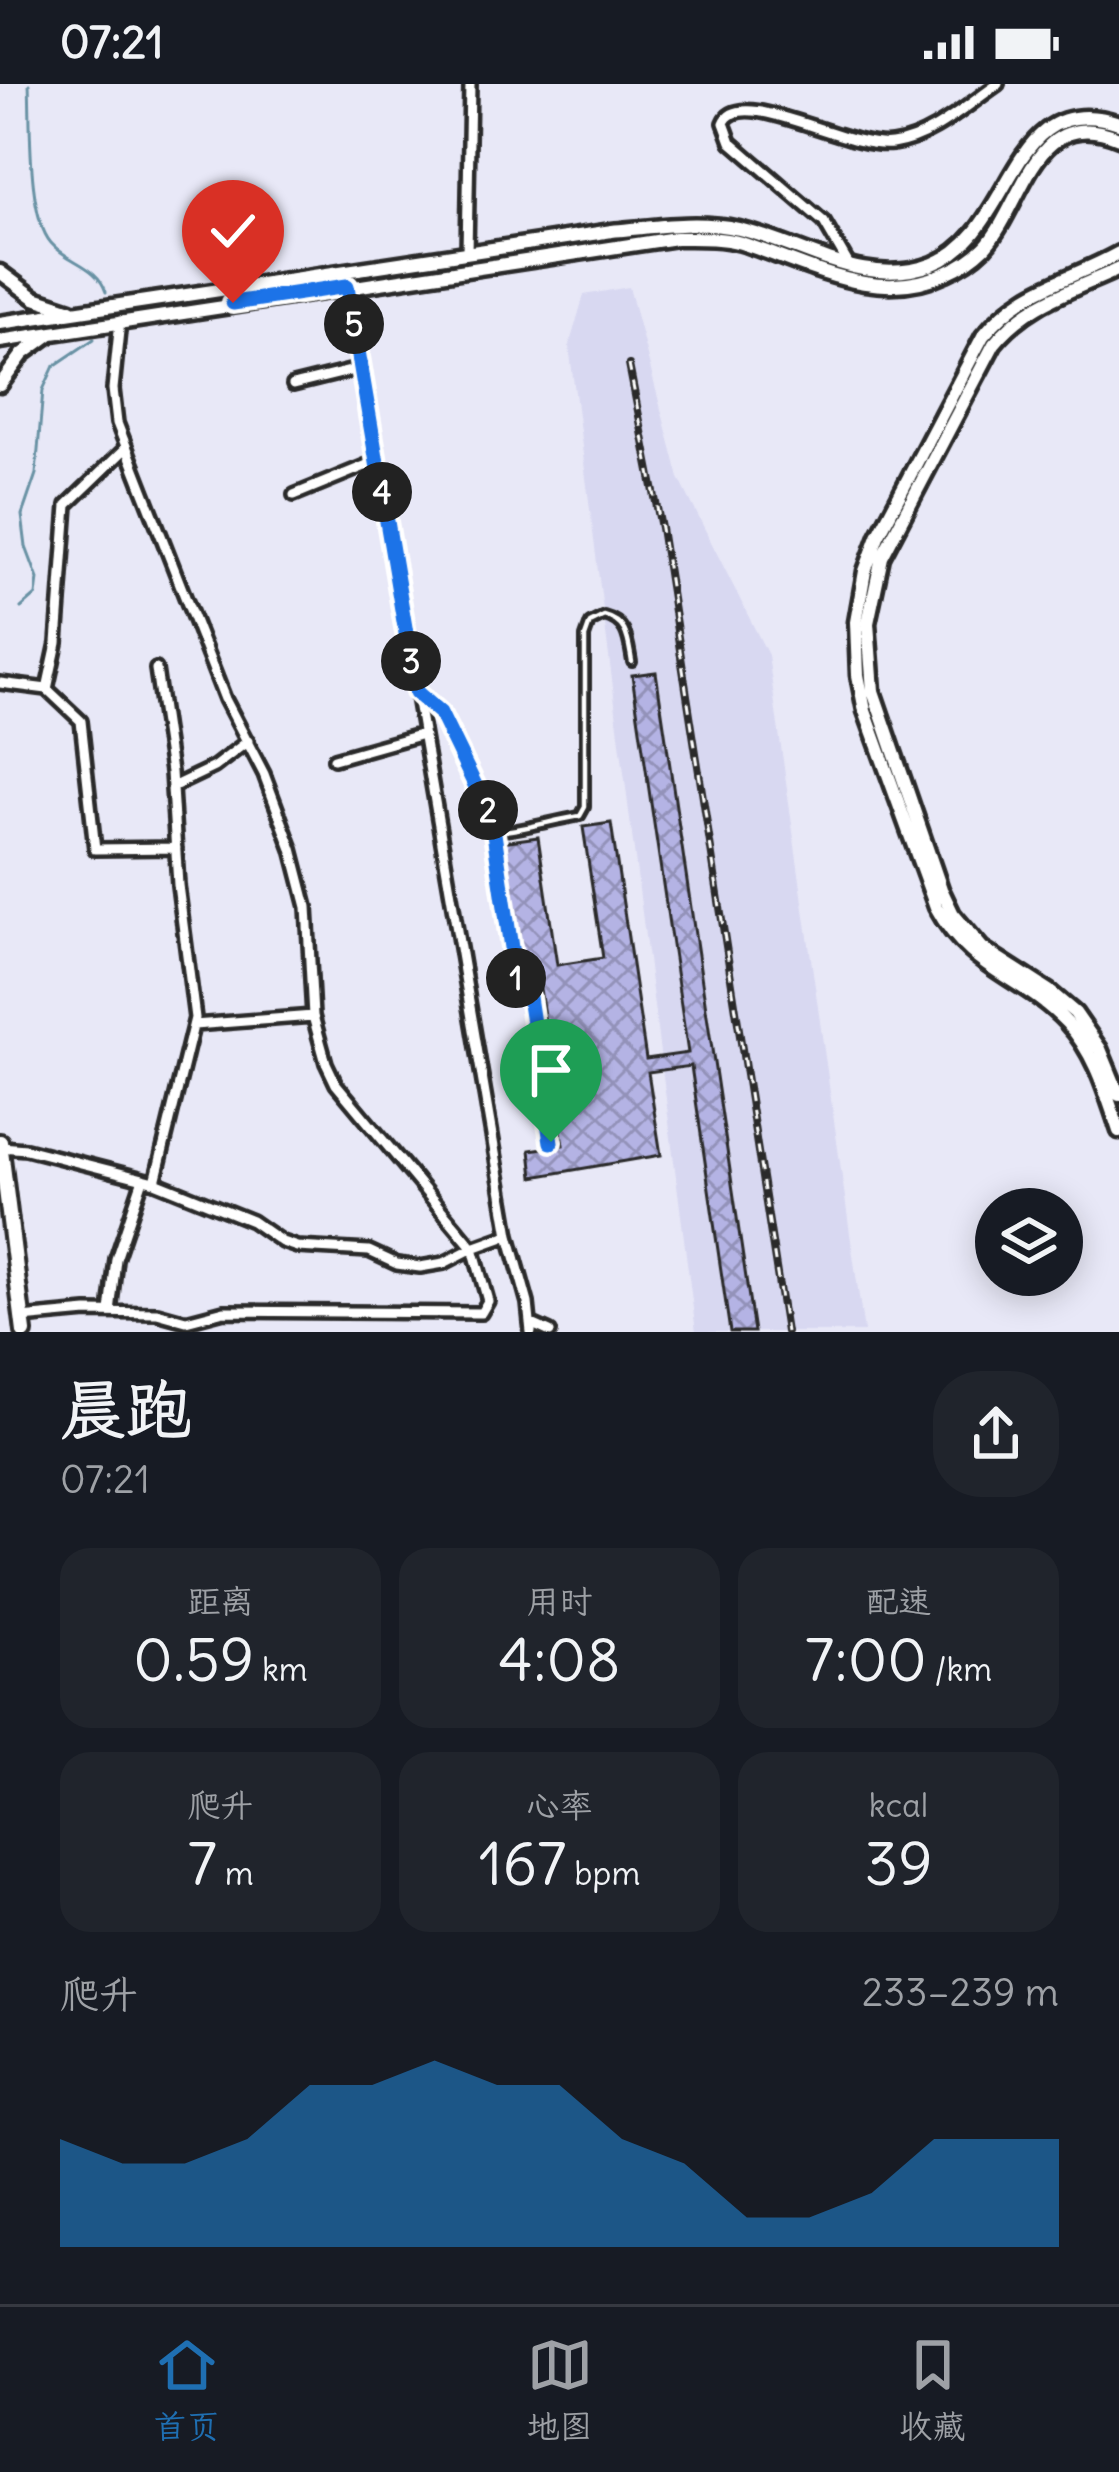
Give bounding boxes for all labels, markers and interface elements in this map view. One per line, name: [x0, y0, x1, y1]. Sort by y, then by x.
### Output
text: 07:21: [60, 14, 164, 70]
pin: [182, 180, 284, 303]
icon: check: [200, 198, 266, 264]
pin: 5: [324, 294, 384, 354]
text: 5: [345, 303, 363, 345]
pin: 4: [352, 462, 412, 522]
text: 4: [372, 471, 392, 513]
pin: 3: [381, 631, 441, 691]
text: 3: [402, 640, 420, 682]
pin: 2: [458, 780, 518, 840]
text: 2: [479, 789, 497, 831]
pin: 1: [486, 948, 546, 1008]
text: 1: [509, 957, 523, 999]
pin: [500, 1019, 602, 1142]
icon: arrive: [518, 1037, 584, 1103]
map controls: [975, 1188, 1083, 1296]
button: layers: [975, 1188, 1083, 1296]
text: 晨跑: [60, 1368, 192, 1451]
button: share: [933, 1371, 1059, 1497]
text: 07:21: [60, 1455, 150, 1504]
text: 距离: [188, 1580, 254, 1622]
text: 用时: [527, 1580, 593, 1622]
text: 配速: [866, 1580, 932, 1622]
text: 0.59: [133, 1622, 254, 1697]
text: 4:08: [498, 1622, 621, 1697]
text: 7:00: [805, 1622, 927, 1697]
text: km: [254, 1648, 308, 1690]
text: /km: [927, 1648, 992, 1690]
text: 爬升: [188, 1784, 254, 1826]
text: 心率: [527, 1784, 593, 1826]
text: kcal: [869, 1784, 928, 1826]
text: 7: [187, 1826, 217, 1901]
text: 167: [479, 1826, 567, 1901]
text: 39: [864, 1826, 933, 1901]
text: m: [217, 1852, 254, 1894]
text: bpm: [567, 1852, 640, 1894]
text: 233–239 m: [862, 1968, 1059, 2017]
text: 爬升: [60, 1970, 138, 2019]
tab: 首页: [154, 2332, 220, 2447]
tab: 地图: [527, 2332, 593, 2447]
tab: 收藏: [900, 2332, 966, 2447]

